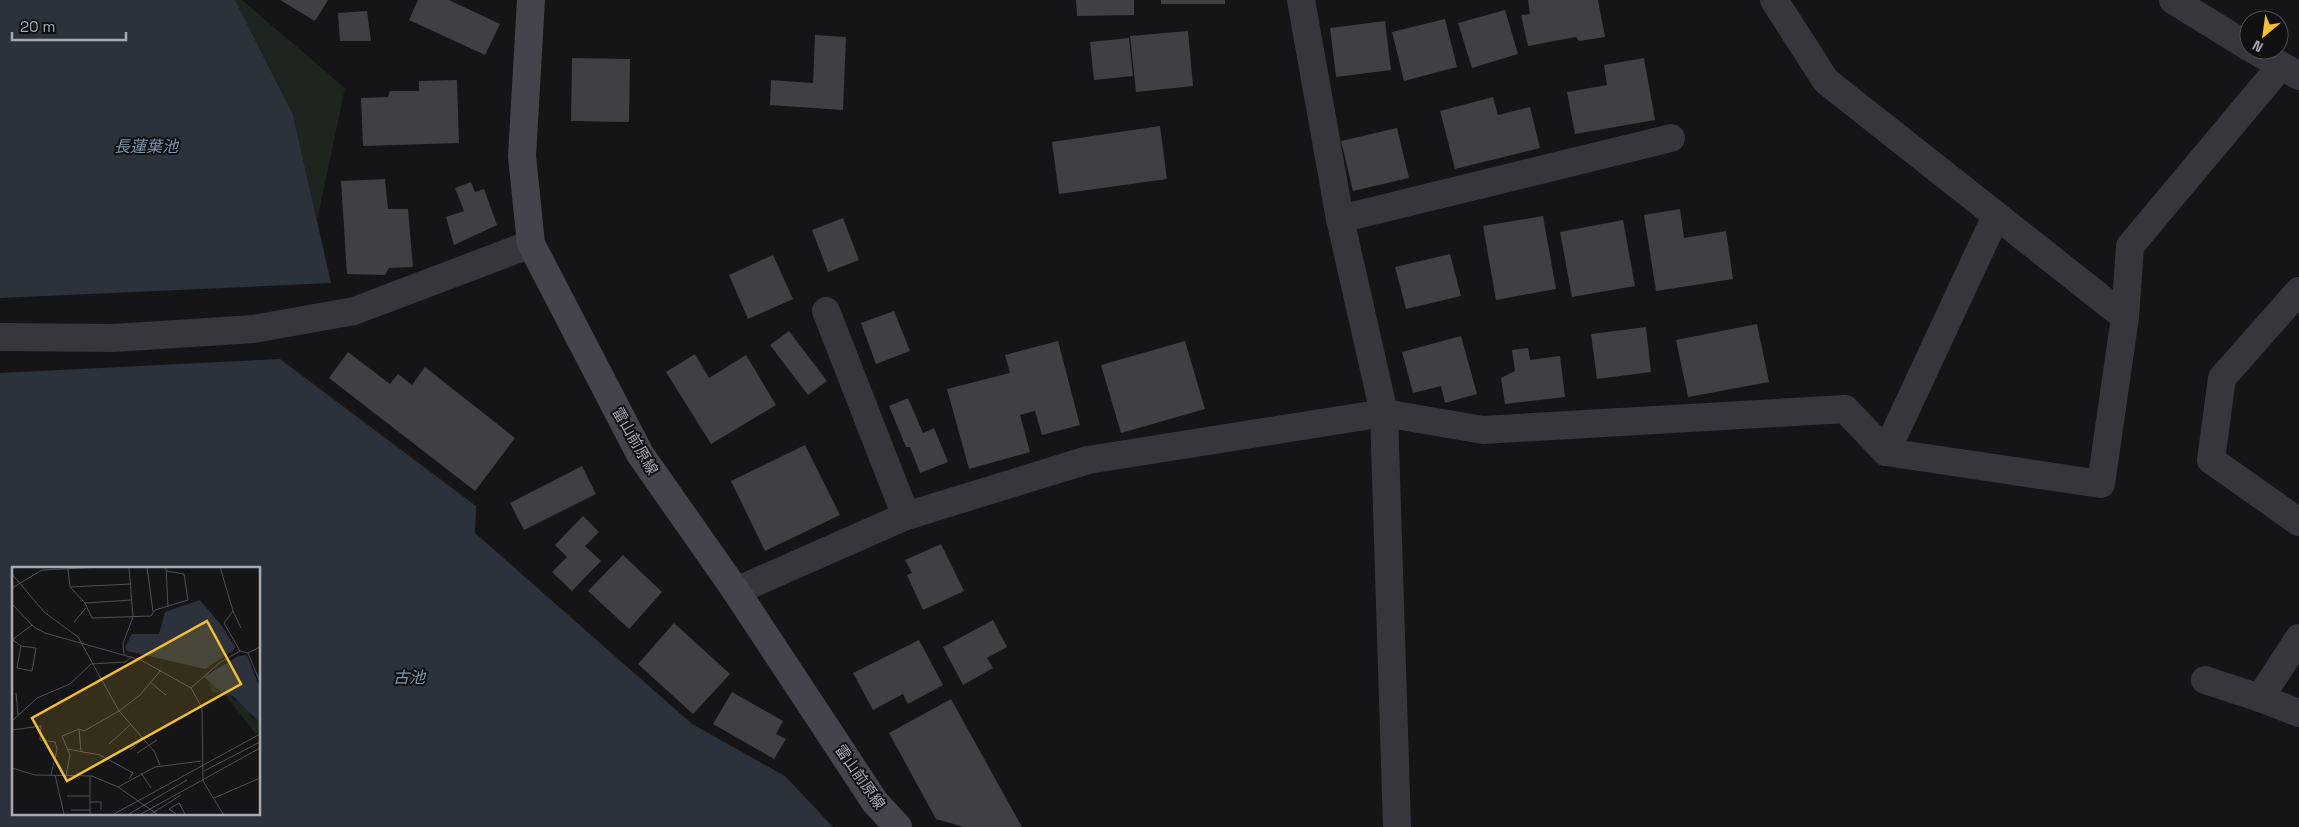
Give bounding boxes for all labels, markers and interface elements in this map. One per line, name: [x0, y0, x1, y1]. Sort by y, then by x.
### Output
scale bar: [12, 10, 126, 42]
north arrow: [2239, 10, 2289, 60]
text: 20 m: [20, 17, 55, 36]
text: N: [2249, 36, 2266, 57]
water label: 長蓮葉池: [114, 136, 180, 157]
street label: 雷山前原線: [608, 404, 662, 478]
inset map: [12, 567, 260, 814]
water label: 古池: [393, 667, 427, 688]
street label: 雷山前原線: [831, 741, 890, 813]

